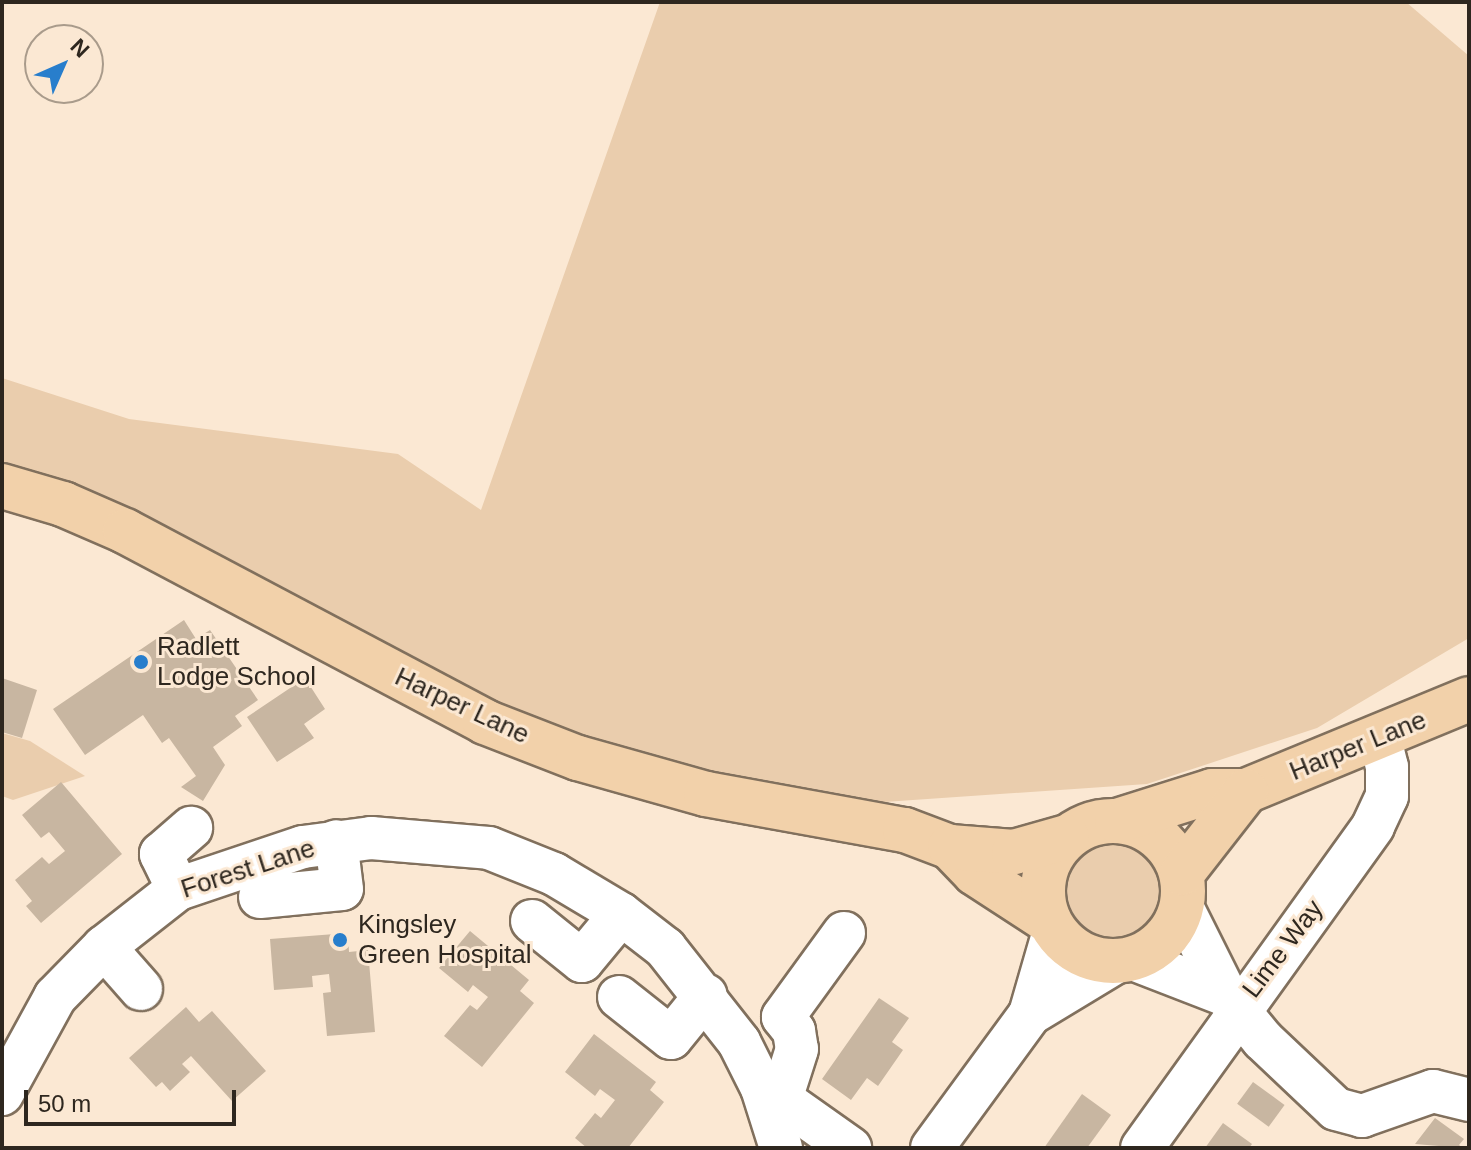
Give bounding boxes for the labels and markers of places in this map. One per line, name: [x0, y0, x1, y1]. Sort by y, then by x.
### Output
place label: Radlett Lodge School: [157, 631, 316, 692]
marker: Radlett Lodge School: [132, 653, 150, 671]
place label: Kingsley Green Hospital: [358, 909, 531, 970]
marker: Kingsley Green Hospital: [329, 929, 351, 951]

